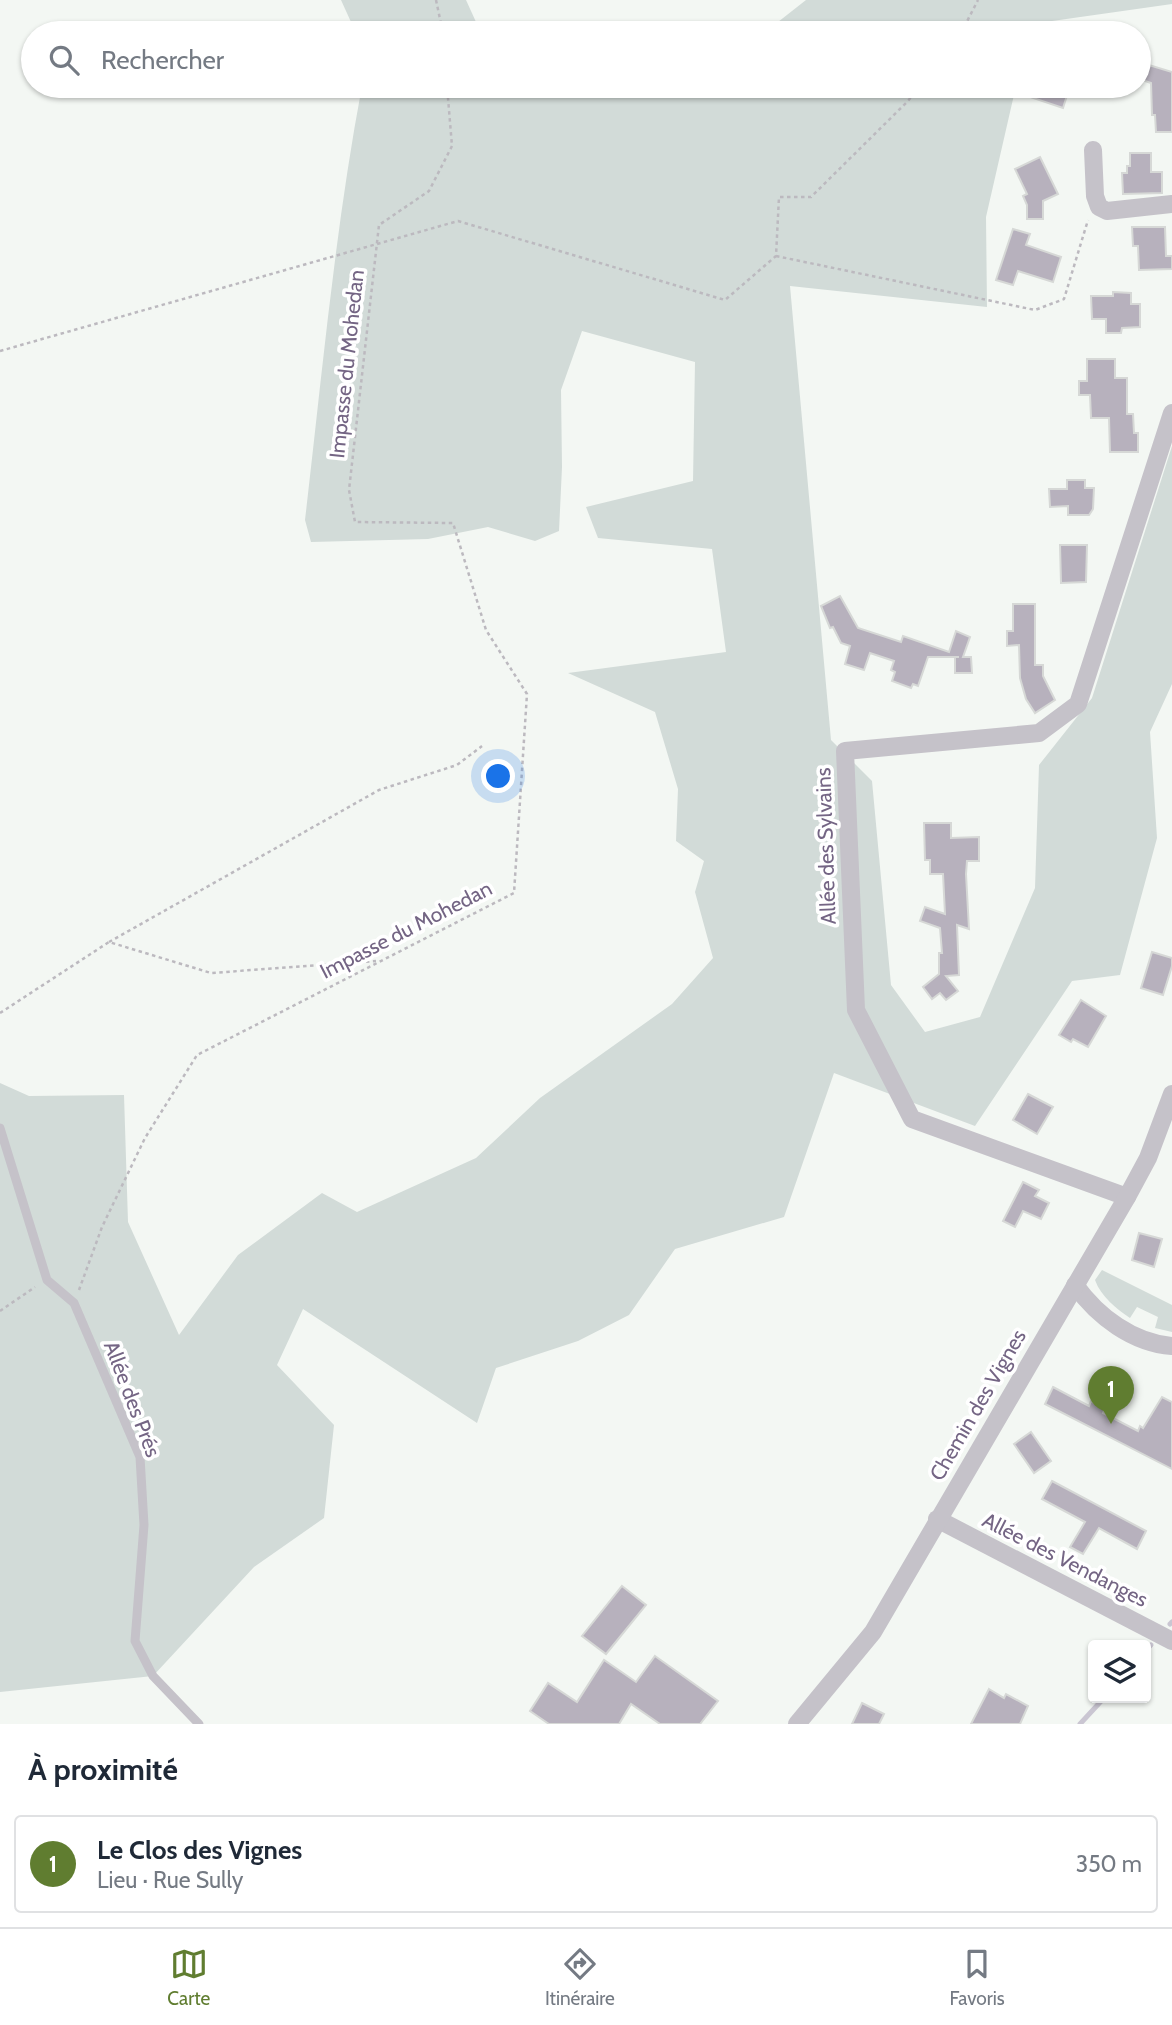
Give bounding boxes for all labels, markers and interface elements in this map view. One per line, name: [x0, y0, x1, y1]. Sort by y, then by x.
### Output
search box: [21, 21, 1151, 98]
icon: search: [45, 41, 83, 79]
text: Rechercher: [101, 44, 224, 76]
street label: Impasse du Mohedan: [324, 268, 369, 460]
your location: [481, 759, 515, 793]
street label: Allée des Sylvains: [810, 767, 841, 925]
street label: Impasse du Mohedan: [316, 875, 496, 984]
street label: Chemin des Vignes: [924, 1325, 1031, 1485]
street label: Allée des Prés: [99, 1337, 166, 1461]
pin: 1: [1088, 1366, 1134, 1424]
street label: Allée des Vendanges: [978, 1507, 1152, 1612]
map controls: [1088, 1640, 1151, 1703]
button: layers: [1088, 1640, 1151, 1703]
text: À proximité: [28, 1751, 178, 1788]
text: Le Clos des Vignes: [97, 1834, 302, 1866]
text: 1: [49, 1850, 57, 1878]
text: 350 m: [1076, 1850, 1142, 1878]
text: Lieu · Rue Sully: [97, 1866, 243, 1894]
tab: Carte: [167, 1945, 210, 2010]
tab: Itinéraire: [545, 1945, 615, 2010]
tab: Favoris: [950, 1945, 1005, 2010]

